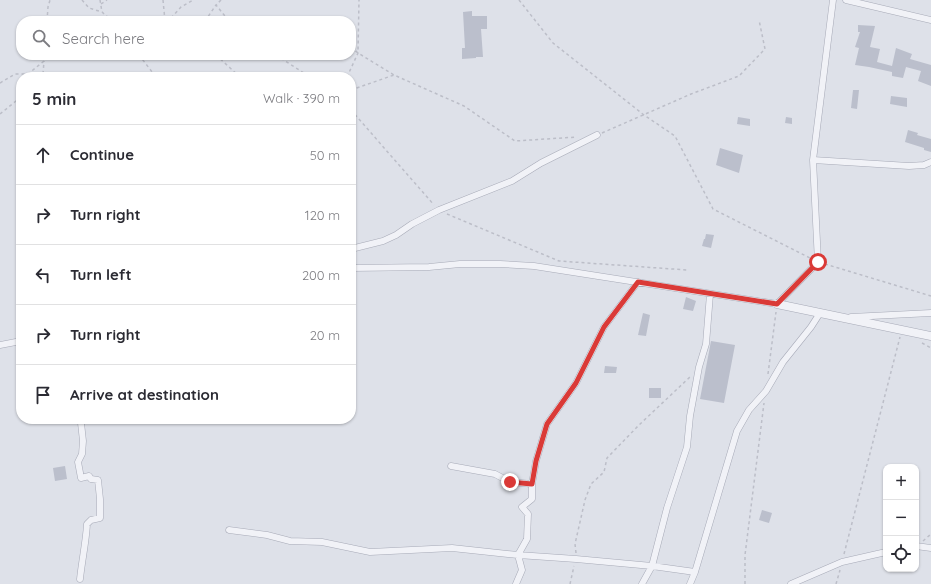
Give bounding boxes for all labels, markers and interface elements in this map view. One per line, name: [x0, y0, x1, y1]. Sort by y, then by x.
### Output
search box: [16, 16, 356, 60]
icon: search: [30, 27, 52, 49]
text: Search here: [62, 29, 145, 48]
text: 5 min: [32, 88, 76, 109]
text: Walk · 390 m: [263, 90, 340, 106]
icon: ahead: [32, 144, 54, 166]
text: Continue: [70, 145, 134, 164]
text: 50 m: [310, 147, 340, 163]
icon: right: [32, 204, 54, 226]
text: Turn right: [70, 205, 141, 224]
text: 120 m: [305, 207, 340, 223]
route start: [809, 253, 827, 271]
icon: left: [32, 264, 54, 286]
text: Turn left: [70, 265, 132, 284]
text: 200 m: [302, 267, 340, 283]
icon: right: [32, 324, 54, 346]
text: Turn right: [70, 325, 141, 344]
text: 20 m: [310, 327, 340, 343]
icon: arrive: [32, 384, 54, 406]
text: Arrive at destination: [70, 385, 219, 404]
map controls: [883, 464, 919, 572]
button: +: [883, 464, 919, 500]
route end: [501, 473, 519, 491]
button: −: [883, 500, 919, 536]
button: locate: [883, 536, 919, 572]

